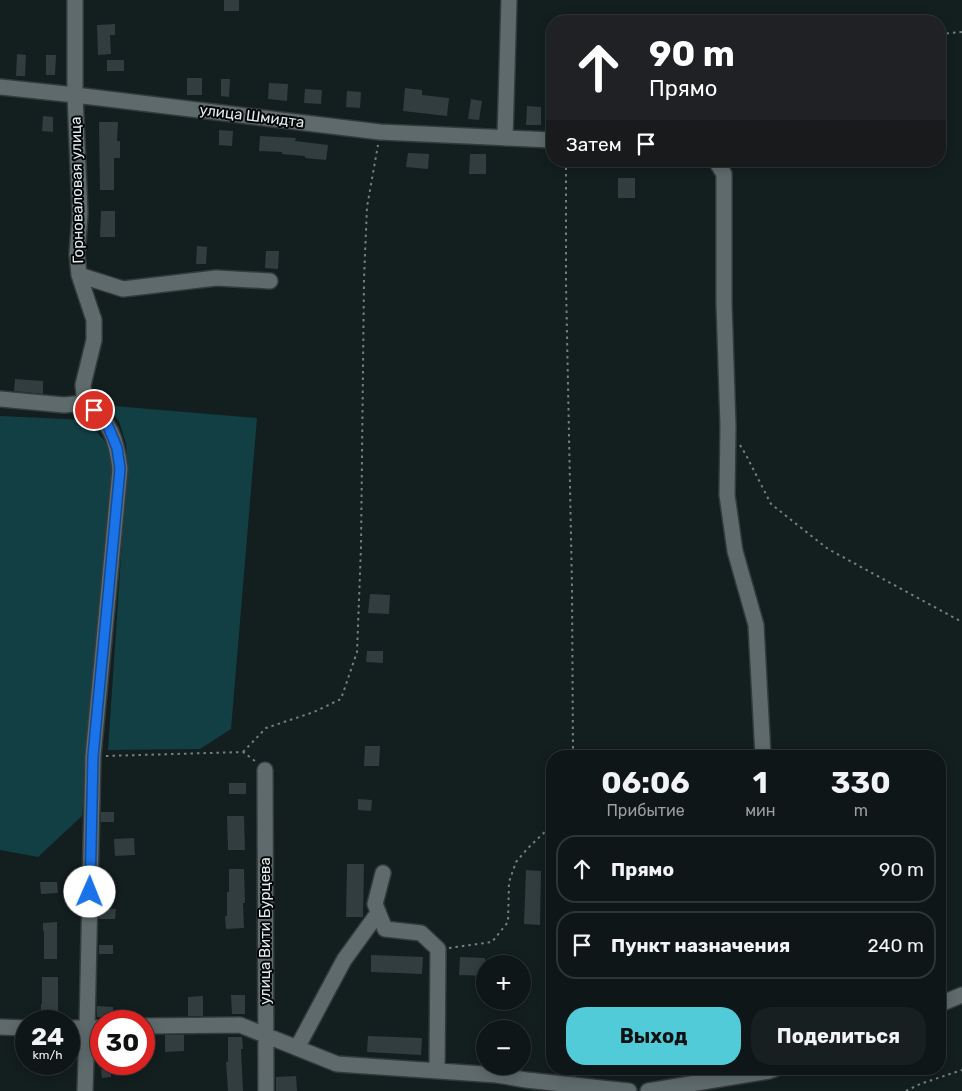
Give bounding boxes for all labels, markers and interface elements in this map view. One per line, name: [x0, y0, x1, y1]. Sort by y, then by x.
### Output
text: 90 m: [649, 33, 735, 75]
icon: ahead: [566, 35, 631, 100]
text: Прямо: [649, 75, 717, 102]
street label: улица Шмидта: [199, 101, 305, 131]
street label: Горноваловая улица: [67, 116, 87, 264]
icon: arrive: [632, 130, 660, 158]
text: Затем: [566, 133, 622, 156]
pin: [73, 389, 115, 431]
icon: arrive: [80, 396, 108, 424]
text: 06:06: [601, 765, 690, 801]
text: 1: [753, 765, 768, 801]
text: 330: [831, 765, 891, 801]
text: Прибытие: [606, 801, 685, 820]
text: мин: [745, 801, 776, 820]
text: m: [854, 801, 868, 820]
icon: ahead: [568, 855, 596, 883]
street label: улица Вити Бурцева: [256, 857, 274, 1005]
text: Прямо: [611, 858, 674, 881]
text: 90 m: [879, 858, 924, 881]
position arrow: [63, 865, 115, 917]
icon: arrive: [568, 931, 596, 959]
text: Пункт назначения: [611, 934, 790, 957]
text: 240 m: [868, 934, 924, 957]
map controls: [476, 955, 531, 1075]
button: +: [476, 955, 531, 1010]
button: Выход: [566, 1007, 741, 1065]
button: Поделиться: [751, 1007, 926, 1065]
speed limit sign: 30: [90, 1010, 155, 1075]
button: −: [476, 1020, 531, 1075]
text: 24: [31, 1022, 64, 1051]
text: km/h: [33, 1048, 62, 1062]

